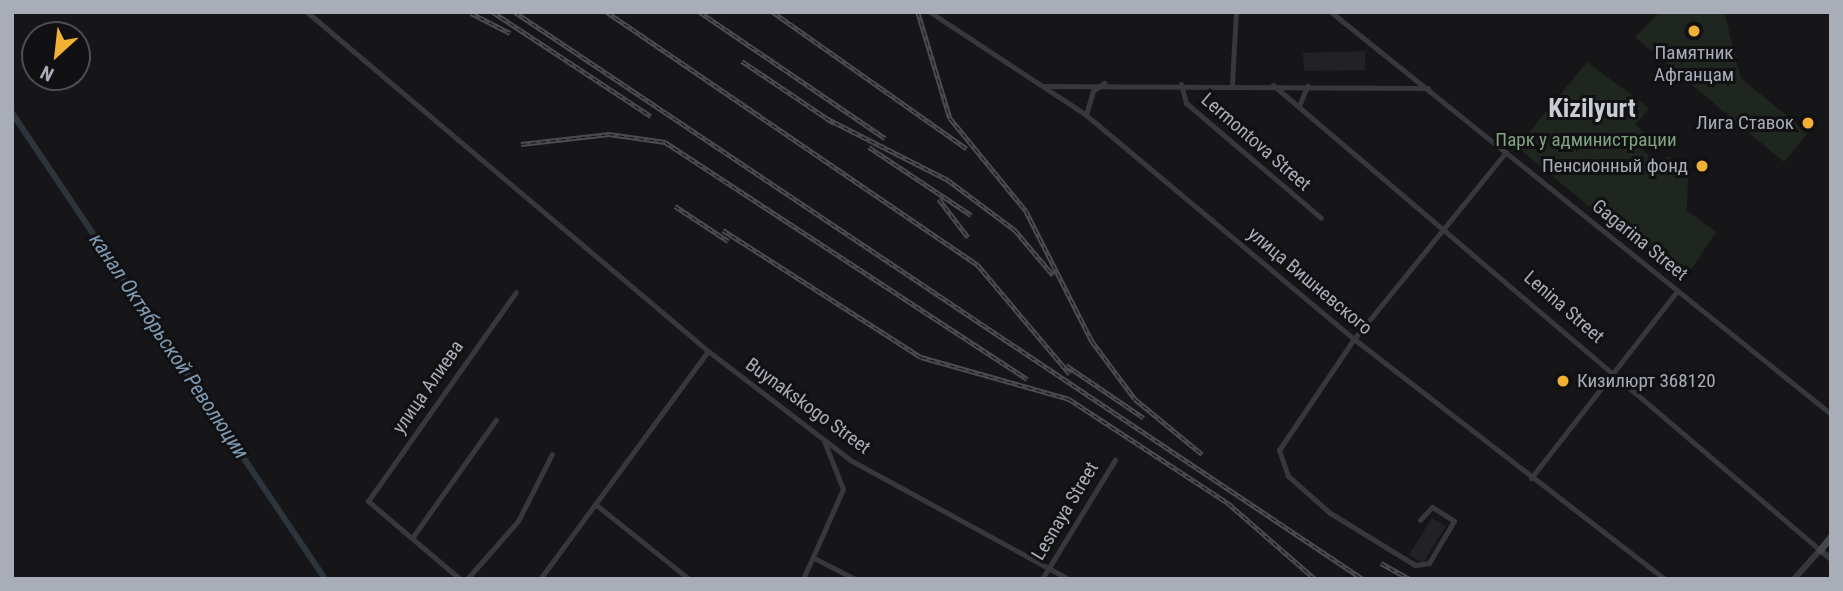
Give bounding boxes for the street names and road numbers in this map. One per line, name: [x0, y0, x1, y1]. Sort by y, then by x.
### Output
street label: Lermontova Street: [1197, 88, 1315, 196]
street label: Gagarina Street: [1588, 195, 1692, 285]
street label: улица Вишневского: [1243, 222, 1377, 340]
street label: Lenina Street: [1519, 266, 1609, 348]
street label: улица Алиева: [388, 336, 468, 438]
street label: Buynakskogo Street: [741, 353, 875, 459]
street label: Lesnaya Street: [1027, 458, 1103, 564]

